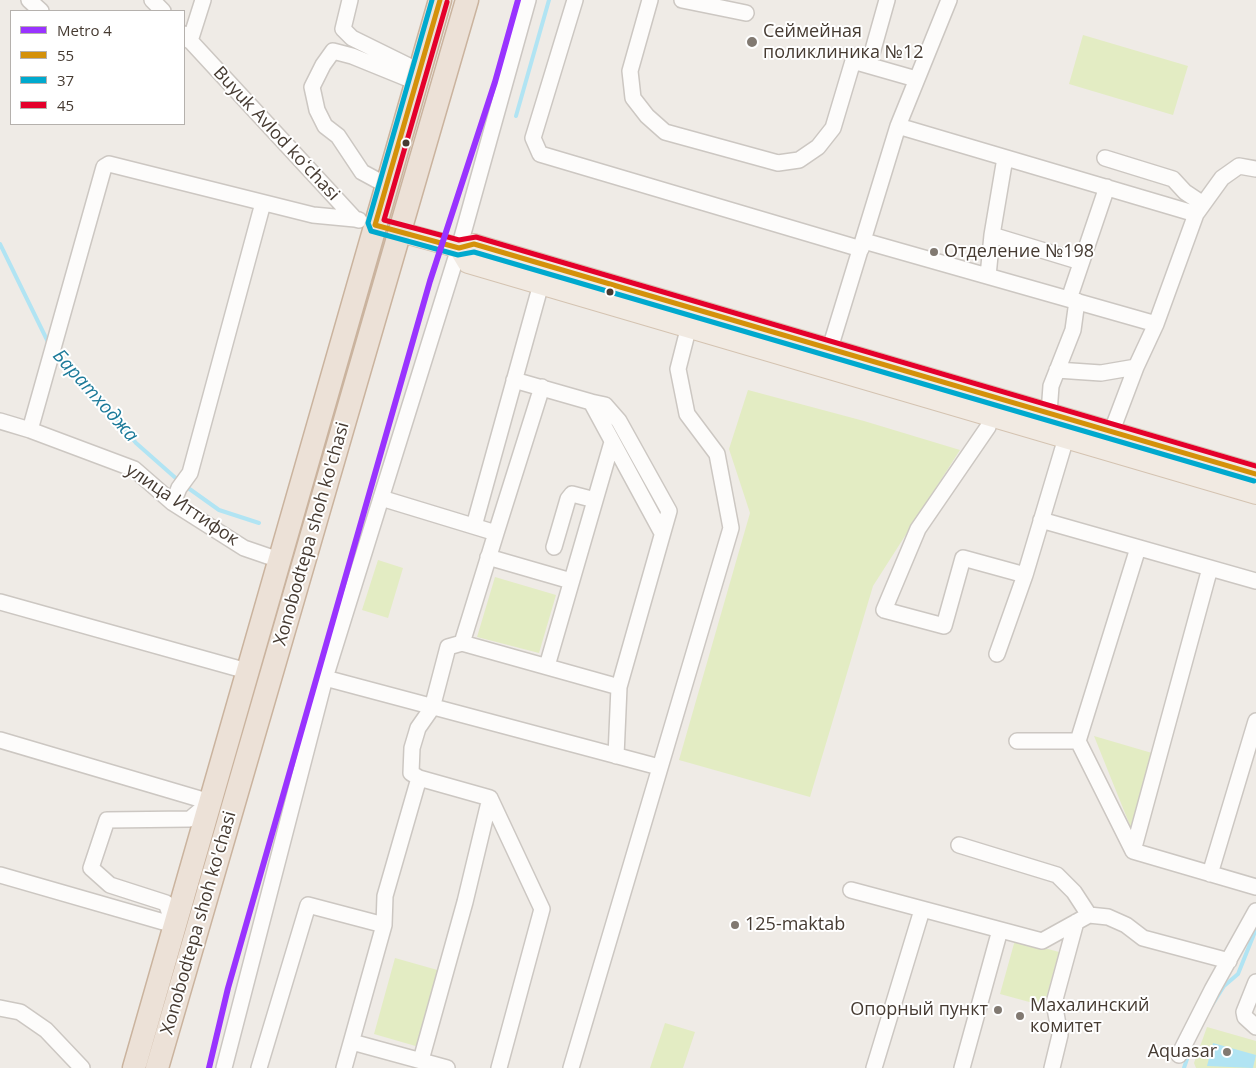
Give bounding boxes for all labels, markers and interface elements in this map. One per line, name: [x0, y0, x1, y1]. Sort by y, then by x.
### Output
legend: [10, 10, 185, 125]
text: Metro 4: [57, 20, 112, 40]
place label: Сеймейная поликлиника №12: [763, 21, 924, 64]
marker: Сеймейная поликлиника №12: [745, 35, 759, 49]
text: 55: [57, 45, 74, 65]
street label: Buyuk Avlod koʻchasi: [208, 63, 344, 205]
text: 37: [57, 70, 74, 90]
text: 45: [57, 95, 74, 115]
unlabelled marker: [401, 138, 411, 148]
place label: Отделение №198: [944, 241, 1094, 263]
marker: Отделение №198: [928, 246, 940, 258]
unlabelled marker: [605, 287, 615, 297]
water label: Баратходжа: [47, 345, 143, 447]
street label: Xonobodtepa shoh ko'chasi: [270, 420, 354, 648]
street label: улица Иттифок: [121, 459, 243, 551]
street label: Xonobodtepa shoh ko'chasi: [157, 809, 241, 1037]
place label: 125-maktab: [745, 914, 845, 936]
marker: 125-maktab: [729, 919, 741, 931]
place label: Махалинский комитет: [1030, 995, 1150, 1038]
place label: Опорный пункт: [850, 999, 988, 1021]
marker: Опорный пункт: [992, 1004, 1004, 1016]
marker: Махалинский комитет: [1014, 1010, 1026, 1022]
place label: Aquasar: [1148, 1041, 1217, 1063]
marker: Aquasar: [1221, 1046, 1233, 1058]

